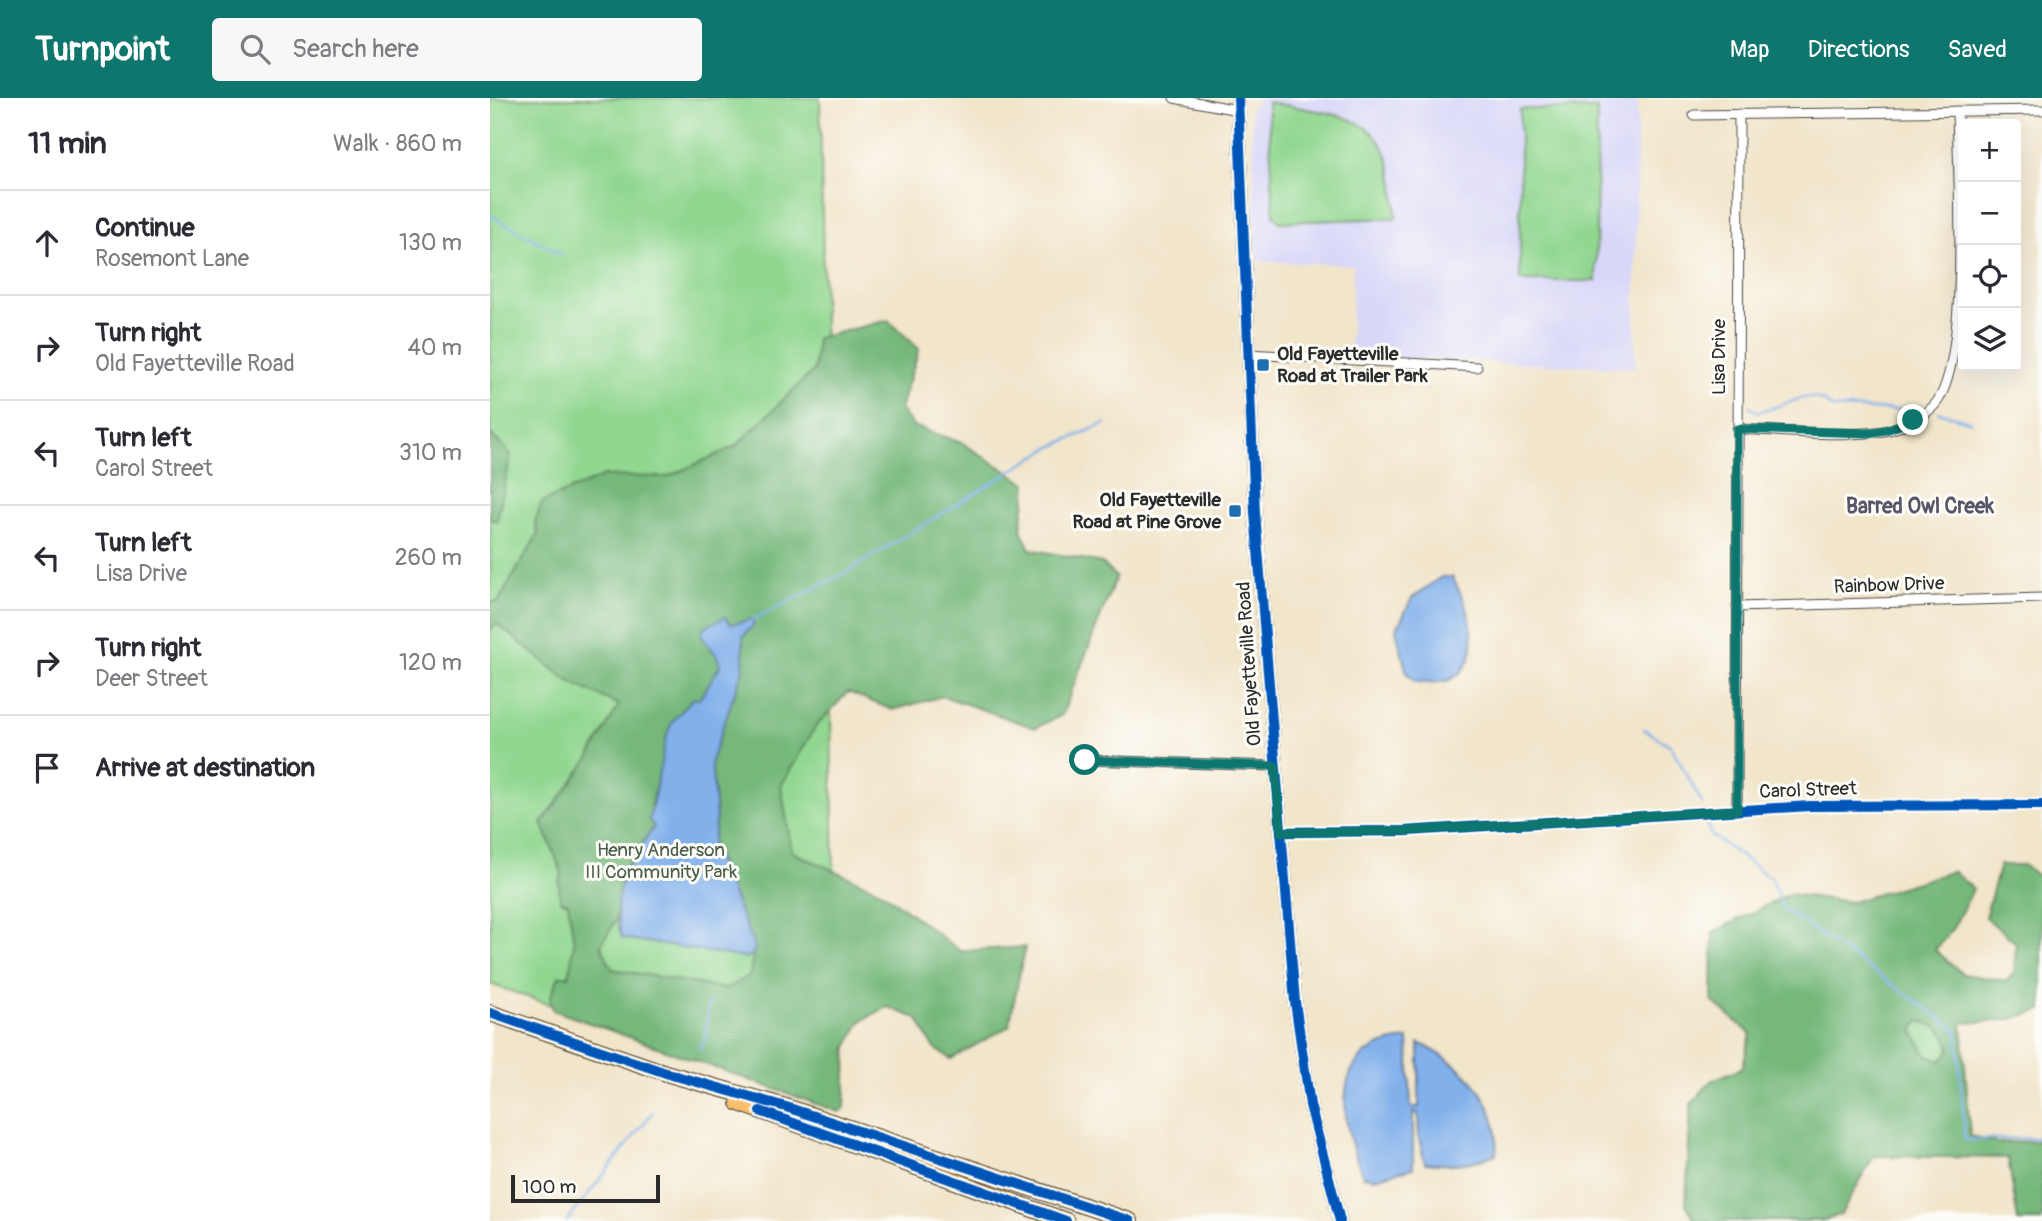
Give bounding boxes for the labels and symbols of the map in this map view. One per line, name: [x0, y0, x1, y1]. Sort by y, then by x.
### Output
street label: Lisa Drive: [1707, 318, 1731, 395]
place label: Old Fayetteville Road at Trailer Park: [1277, 342, 1429, 388]
marker: Old Fayetteville Road at Trailer Park: [1255, 357, 1271, 373]
route end: [1897, 404, 1928, 435]
place label: Old Fayetteville Road at Pine Grove: [1072, 488, 1222, 534]
district label: Barred Owl Creek: [1846, 493, 1994, 520]
marker: Old Fayetteville Road at Pine Grove: [1227, 503, 1243, 519]
street label: Rainbow Drive: [1833, 571, 1945, 599]
street label: Old Fayetteville Road: [1231, 581, 1267, 747]
route start: [1069, 744, 1100, 775]
street label: Carol Street: [1759, 776, 1857, 804]
park label: Henry Anderson III Community Park: [585, 838, 737, 884]
scale bar: [511, 1172, 660, 1204]

